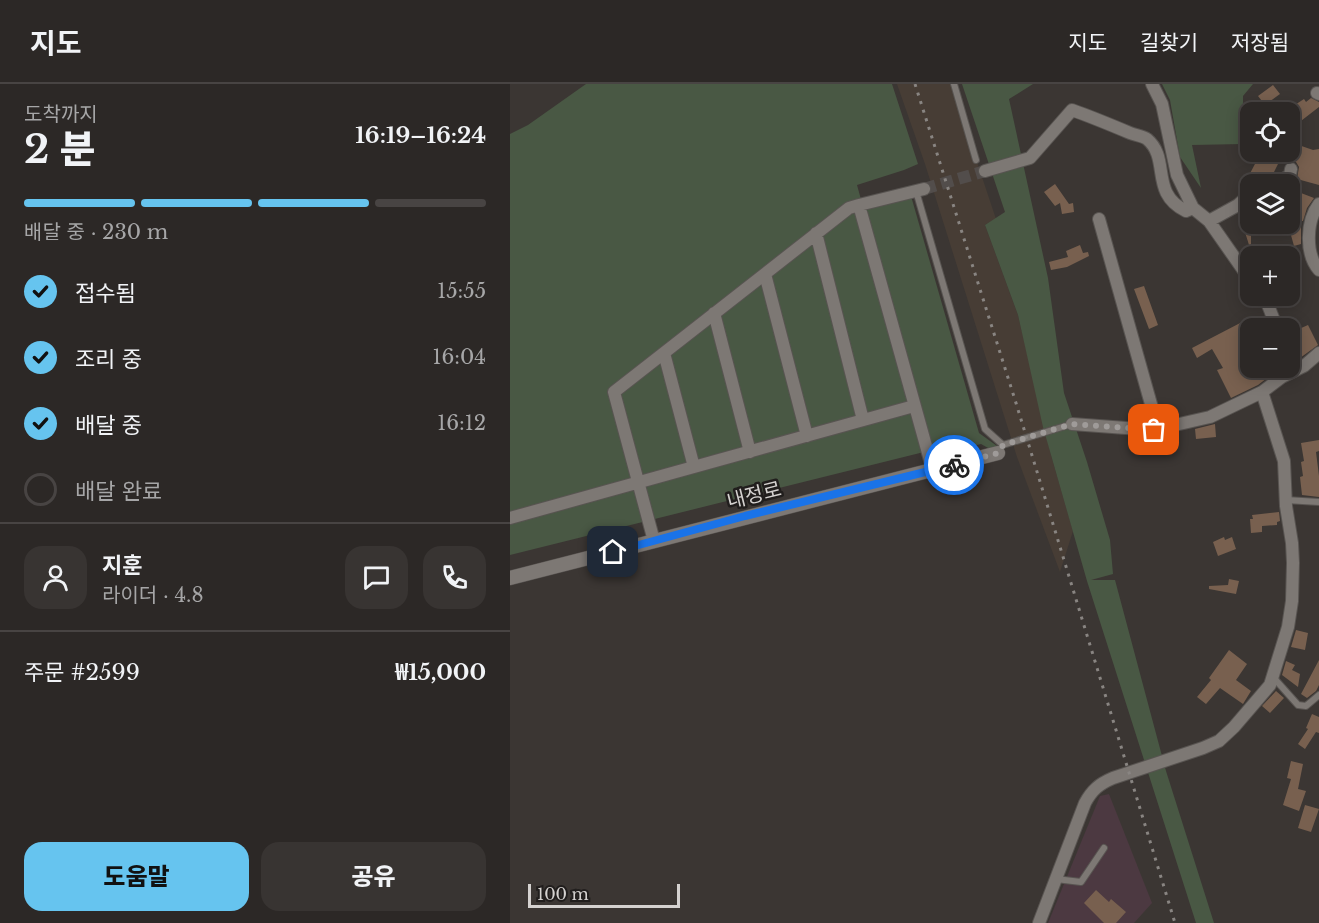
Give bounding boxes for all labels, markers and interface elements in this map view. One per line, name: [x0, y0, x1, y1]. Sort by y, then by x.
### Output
text: 지도: [30, 26, 82, 61]
text: 지도: [1068, 30, 1107, 56]
text: 길찾기: [1140, 30, 1198, 56]
text: 저장됨: [1231, 30, 1289, 56]
text: 도착까지: [24, 102, 98, 126]
map controls: [1240, 102, 1300, 378]
button: locate: [1240, 102, 1300, 162]
text: 16:19–16:24: [355, 122, 486, 149]
text: 2 분: [24, 125, 96, 174]
button: layers: [1240, 174, 1300, 234]
text: 배달 중 · 230 m: [24, 220, 168, 244]
button: +: [1240, 246, 1300, 306]
icon: check: [24, 275, 57, 308]
text: 15:55: [437, 279, 486, 303]
text: 접수됨: [75, 280, 136, 307]
button: −: [1240, 318, 1300, 378]
icon: check: [24, 341, 57, 374]
text: 16:04: [433, 345, 486, 369]
text: 조리 중: [75, 346, 142, 373]
pin: [1128, 404, 1179, 455]
icon: check: [24, 407, 57, 440]
text: 16:12: [437, 411, 486, 435]
text: 배달 중: [75, 412, 142, 439]
icon: bag: [1137, 413, 1170, 446]
courier: [924, 435, 984, 495]
icon: bike: [938, 449, 971, 482]
street label: 내정로: [724, 477, 784, 513]
text: 배달 완료: [75, 478, 162, 505]
pin: [587, 526, 638, 577]
icon: home: [596, 535, 629, 568]
button: person: [24, 546, 87, 609]
button: chat: [345, 546, 408, 609]
button: phone: [423, 546, 486, 609]
text: 지훈: [102, 552, 142, 579]
text: 라이더 · 4.8: [102, 583, 204, 607]
text: 주문 #2599: [24, 659, 140, 686]
text: ₩15,000: [395, 659, 486, 686]
button: 도움말: [24, 842, 249, 911]
button: 공유: [261, 842, 486, 911]
scale bar: [528, 881, 680, 908]
text: 100 m: [537, 884, 589, 904]

